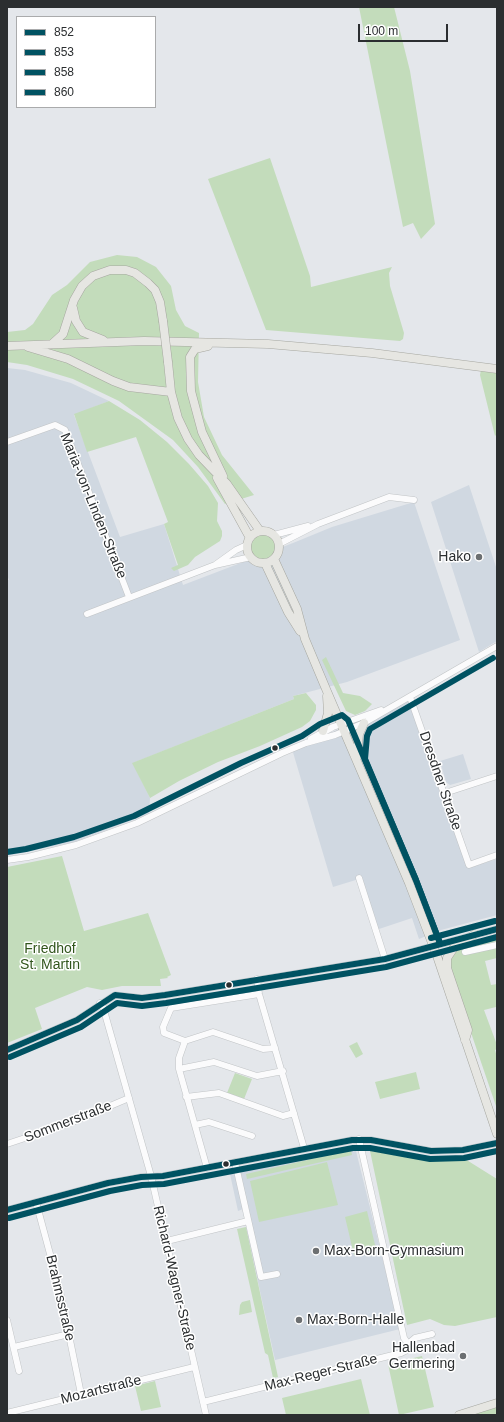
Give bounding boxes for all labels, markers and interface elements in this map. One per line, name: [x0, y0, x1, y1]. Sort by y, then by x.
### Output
legend: [16, 16, 156, 108]
scale bar: [360, 16, 450, 42]
text: 100 m: [365, 24, 398, 38]
text: 852: [54, 25, 74, 39]
text: 853: [54, 45, 74, 59]
text: 858: [54, 65, 74, 79]
text: 860: [54, 85, 74, 99]
street label: Maria-von-Linden-Straße: [56, 431, 130, 581]
place label: Hako: [438, 549, 471, 565]
marker: Hako: [474, 552, 484, 562]
street label: Dresdner Straße: [415, 729, 465, 833]
unlabelled marker: [270, 743, 280, 753]
park label: Friedhof St. Martin: [20, 941, 80, 974]
unlabelled marker: [224, 980, 234, 990]
street label: Sommerstraße: [22, 1098, 114, 1146]
unlabelled marker: [221, 1159, 231, 1169]
street label: Richard-Wagner-Straße: [149, 1204, 199, 1352]
place label: Max-Born-Gymnasium: [324, 1243, 464, 1259]
marker: Max-Born-Gymnasium: [311, 1246, 321, 1256]
street label: Brahmsstraße: [42, 1253, 78, 1343]
place label: Max-Born-Halle: [307, 1312, 404, 1328]
marker: Max-Born-Halle: [294, 1315, 304, 1325]
place label: Hallenbad Germering: [389, 1340, 455, 1372]
street label: Max-Reger-Straße: [263, 1351, 379, 1395]
marker: Hallenbad Germering: [458, 1351, 468, 1361]
street label: Mozartstraße: [59, 1372, 143, 1408]

